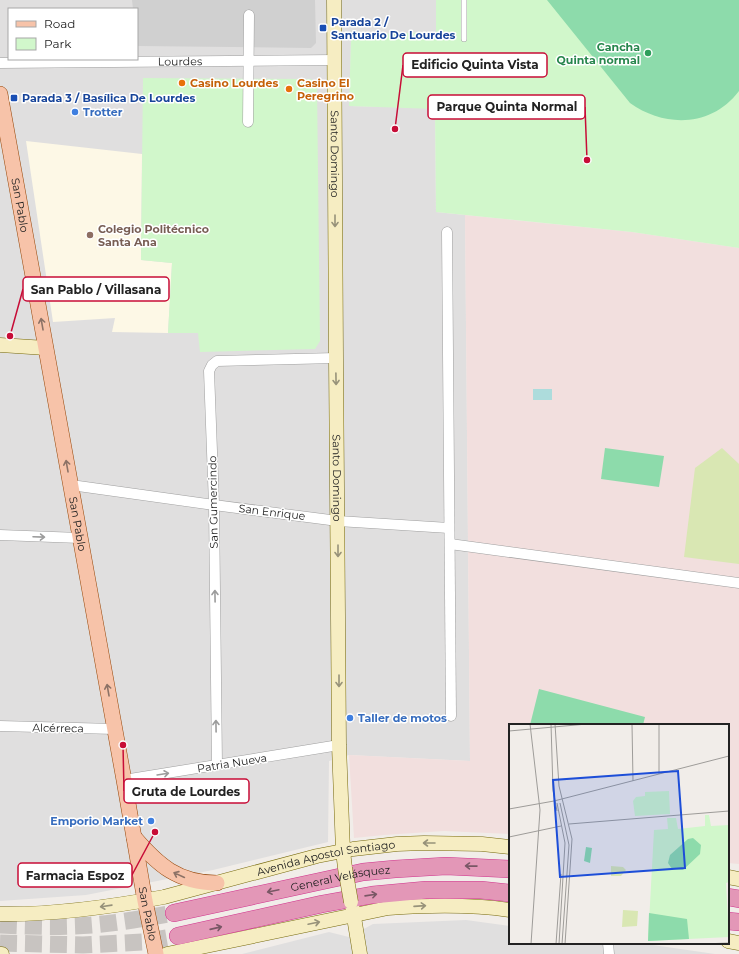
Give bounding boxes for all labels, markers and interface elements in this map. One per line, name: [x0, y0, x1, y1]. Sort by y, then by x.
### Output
legend: [8, 8, 138, 60]
place label: Parada 2 / Santuario De Lourdes: [331, 15, 456, 42]
text: Road: [44, 16, 75, 31]
marker: Parada 2 / Santuario De Lourdes: [318, 23, 328, 33]
text: Park: [44, 36, 72, 51]
place label: Cancha Quinta normal: [557, 40, 640, 67]
marker: Cancha Quinta normal: [643, 48, 653, 58]
callout: Edificio Quinta Vista: [403, 53, 547, 77]
street label: Lourdes: [158, 54, 203, 69]
text: Edificio Quinta Vista: [411, 57, 539, 72]
place label: Casino Lourdes: [190, 76, 278, 90]
place label: Casino El Peregrino: [297, 76, 354, 103]
marker: Casino Lourdes: [177, 78, 187, 88]
marker: Casino El Peregrino: [284, 84, 294, 94]
place label: Parada 3 / Basílica De Lourdes: [22, 91, 195, 105]
marker: Parada 3 / Basílica De Lourdes: [9, 93, 19, 103]
callout: Parque Quinta Normal: [428, 95, 585, 119]
text: Parque Quinta Normal: [437, 99, 577, 114]
place label: Trotter: [83, 105, 123, 119]
marker: Trotter: [70, 107, 80, 117]
street label: Santo Domingo: [328, 110, 342, 198]
street label: San Pablo: [8, 177, 32, 234]
one-way arrow: [331, 214, 339, 227]
place label: Colegio Politécnico Santa Ana: [98, 222, 209, 249]
marker: Colegio Politécnico Santa Ana: [85, 230, 95, 240]
callout: San Pablo / Villasana: [23, 277, 169, 301]
text: San Pablo / Villasana: [31, 282, 161, 297]
one-way arrow: [38, 318, 46, 331]
one-way arrow: [332, 372, 340, 385]
street label: Santo Domingo: [330, 434, 344, 522]
street label: San Gumercindo: [205, 455, 221, 549]
one-way arrow: [63, 460, 71, 473]
street label: San Pablo: [66, 496, 90, 553]
street label: San Enrique: [238, 501, 307, 523]
one-way arrow: [32, 533, 45, 540]
one-way arrow: [334, 544, 342, 557]
one-way arrow: [211, 590, 219, 603]
one-way arrow: [335, 674, 343, 687]
one-way arrow: [104, 684, 112, 697]
place label: Taller de motos: [358, 711, 447, 725]
marker: Taller de motos: [345, 713, 355, 723]
one-way arrow: [212, 720, 220, 733]
street label: Alcérreca: [32, 721, 84, 735]
inset map: [509, 724, 729, 944]
street label: Patria Nueva: [196, 751, 268, 775]
one-way arrow: [156, 770, 169, 778]
callout: Gruta de Lourdes: [124, 779, 249, 803]
text: Gruta de Lourdes: [132, 784, 241, 799]
place label: Emporio Market: [50, 814, 143, 828]
marker: Emporio Market: [146, 816, 156, 826]
street label: Avenida Apostol Santiago: [255, 837, 396, 879]
one-way arrow: [423, 839, 436, 847]
street label: General Velásquez: [289, 862, 391, 895]
callout: Farmacia Espoz: [18, 863, 132, 887]
one-way arrow: [465, 863, 478, 870]
text: Farmacia Espoz: [26, 868, 125, 883]
one-way arrow: [173, 871, 185, 878]
street label: San Pablo: [136, 886, 160, 942]
one-way arrow: [267, 888, 280, 896]
one-way arrow: [364, 891, 377, 899]
one-way arrow: [100, 902, 113, 910]
one-way arrow: [413, 902, 426, 909]
one-way arrow: [307, 918, 320, 926]
one-way arrow: [210, 923, 223, 931]

